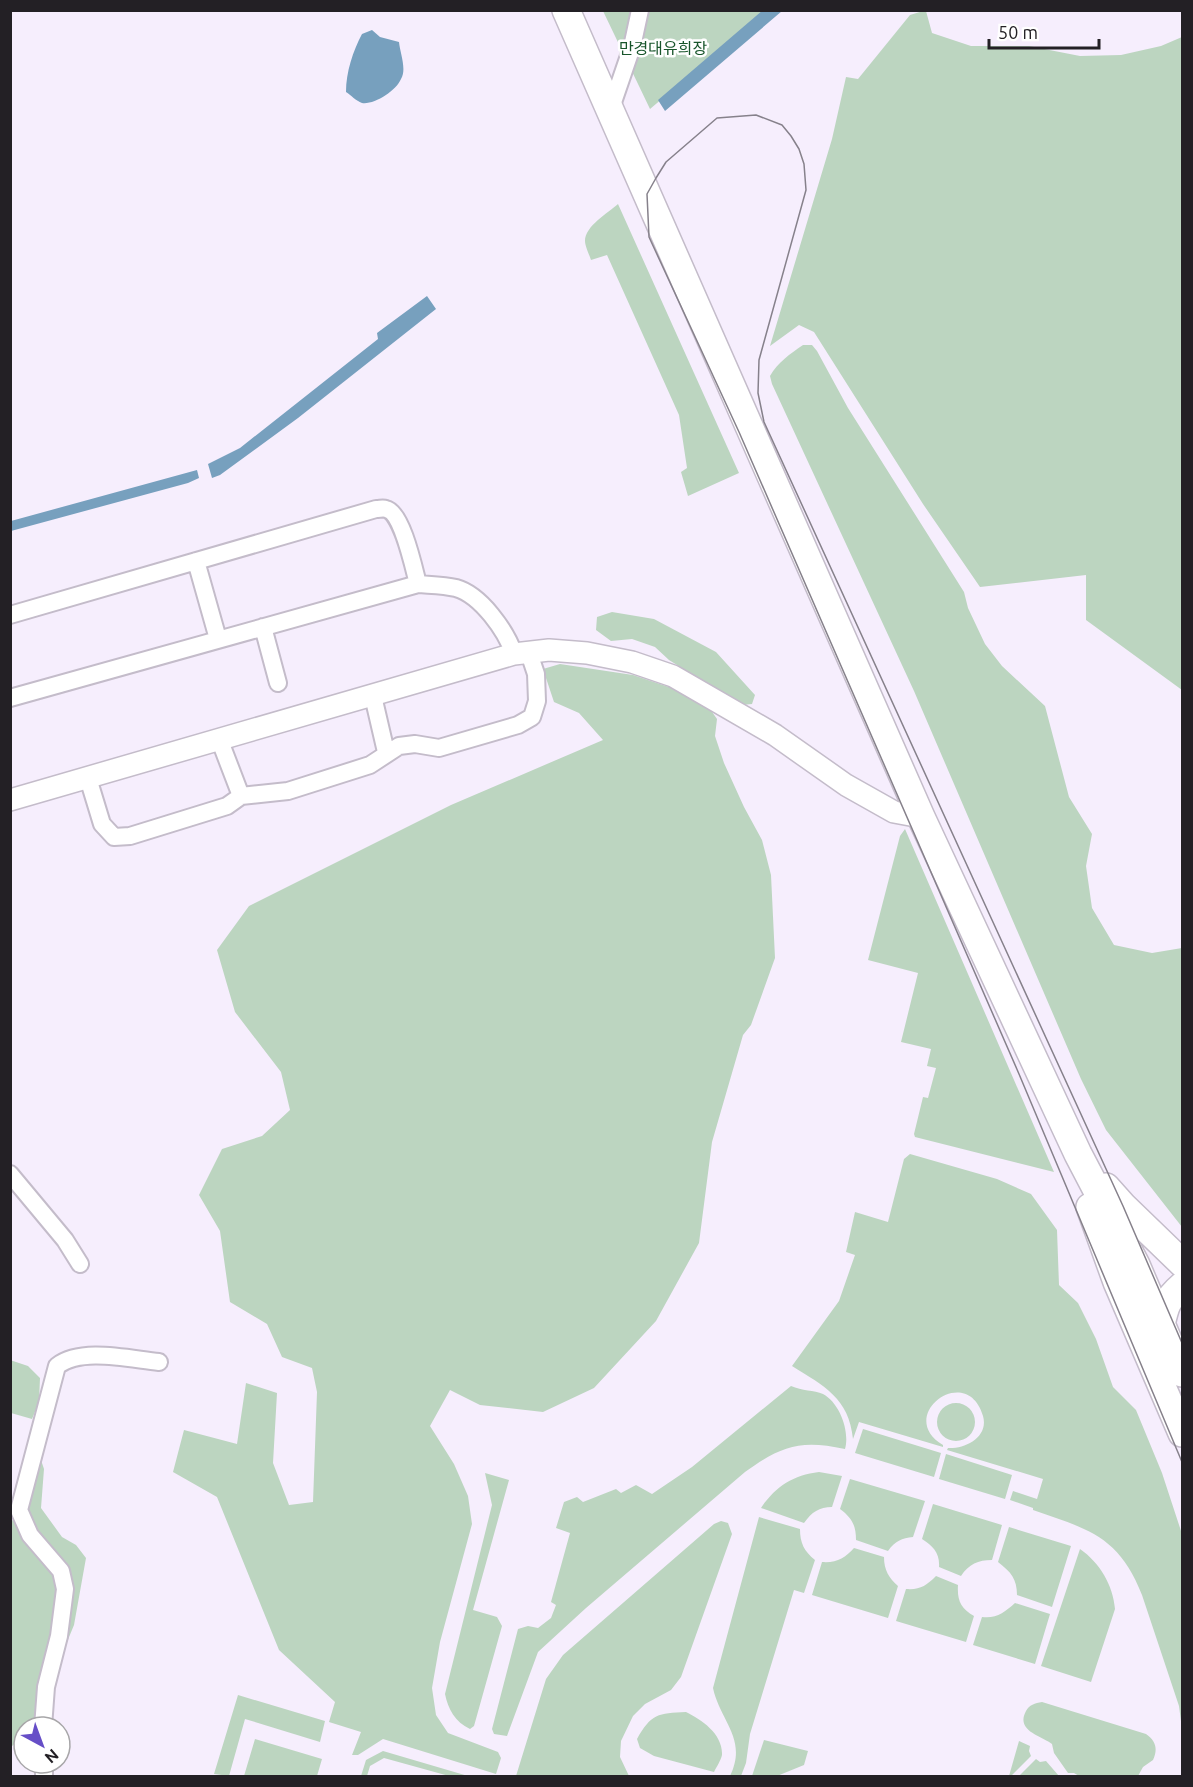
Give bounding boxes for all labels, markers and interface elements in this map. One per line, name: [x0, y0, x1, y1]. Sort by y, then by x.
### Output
scale bar: [989, 12, 1098, 50]
text: 50 m: [998, 22, 1038, 42]
park label: 만경대유희장: [619, 39, 707, 57]
north arrow: [12, 1715, 72, 1775]
text: N: [41, 1746, 62, 1767]

